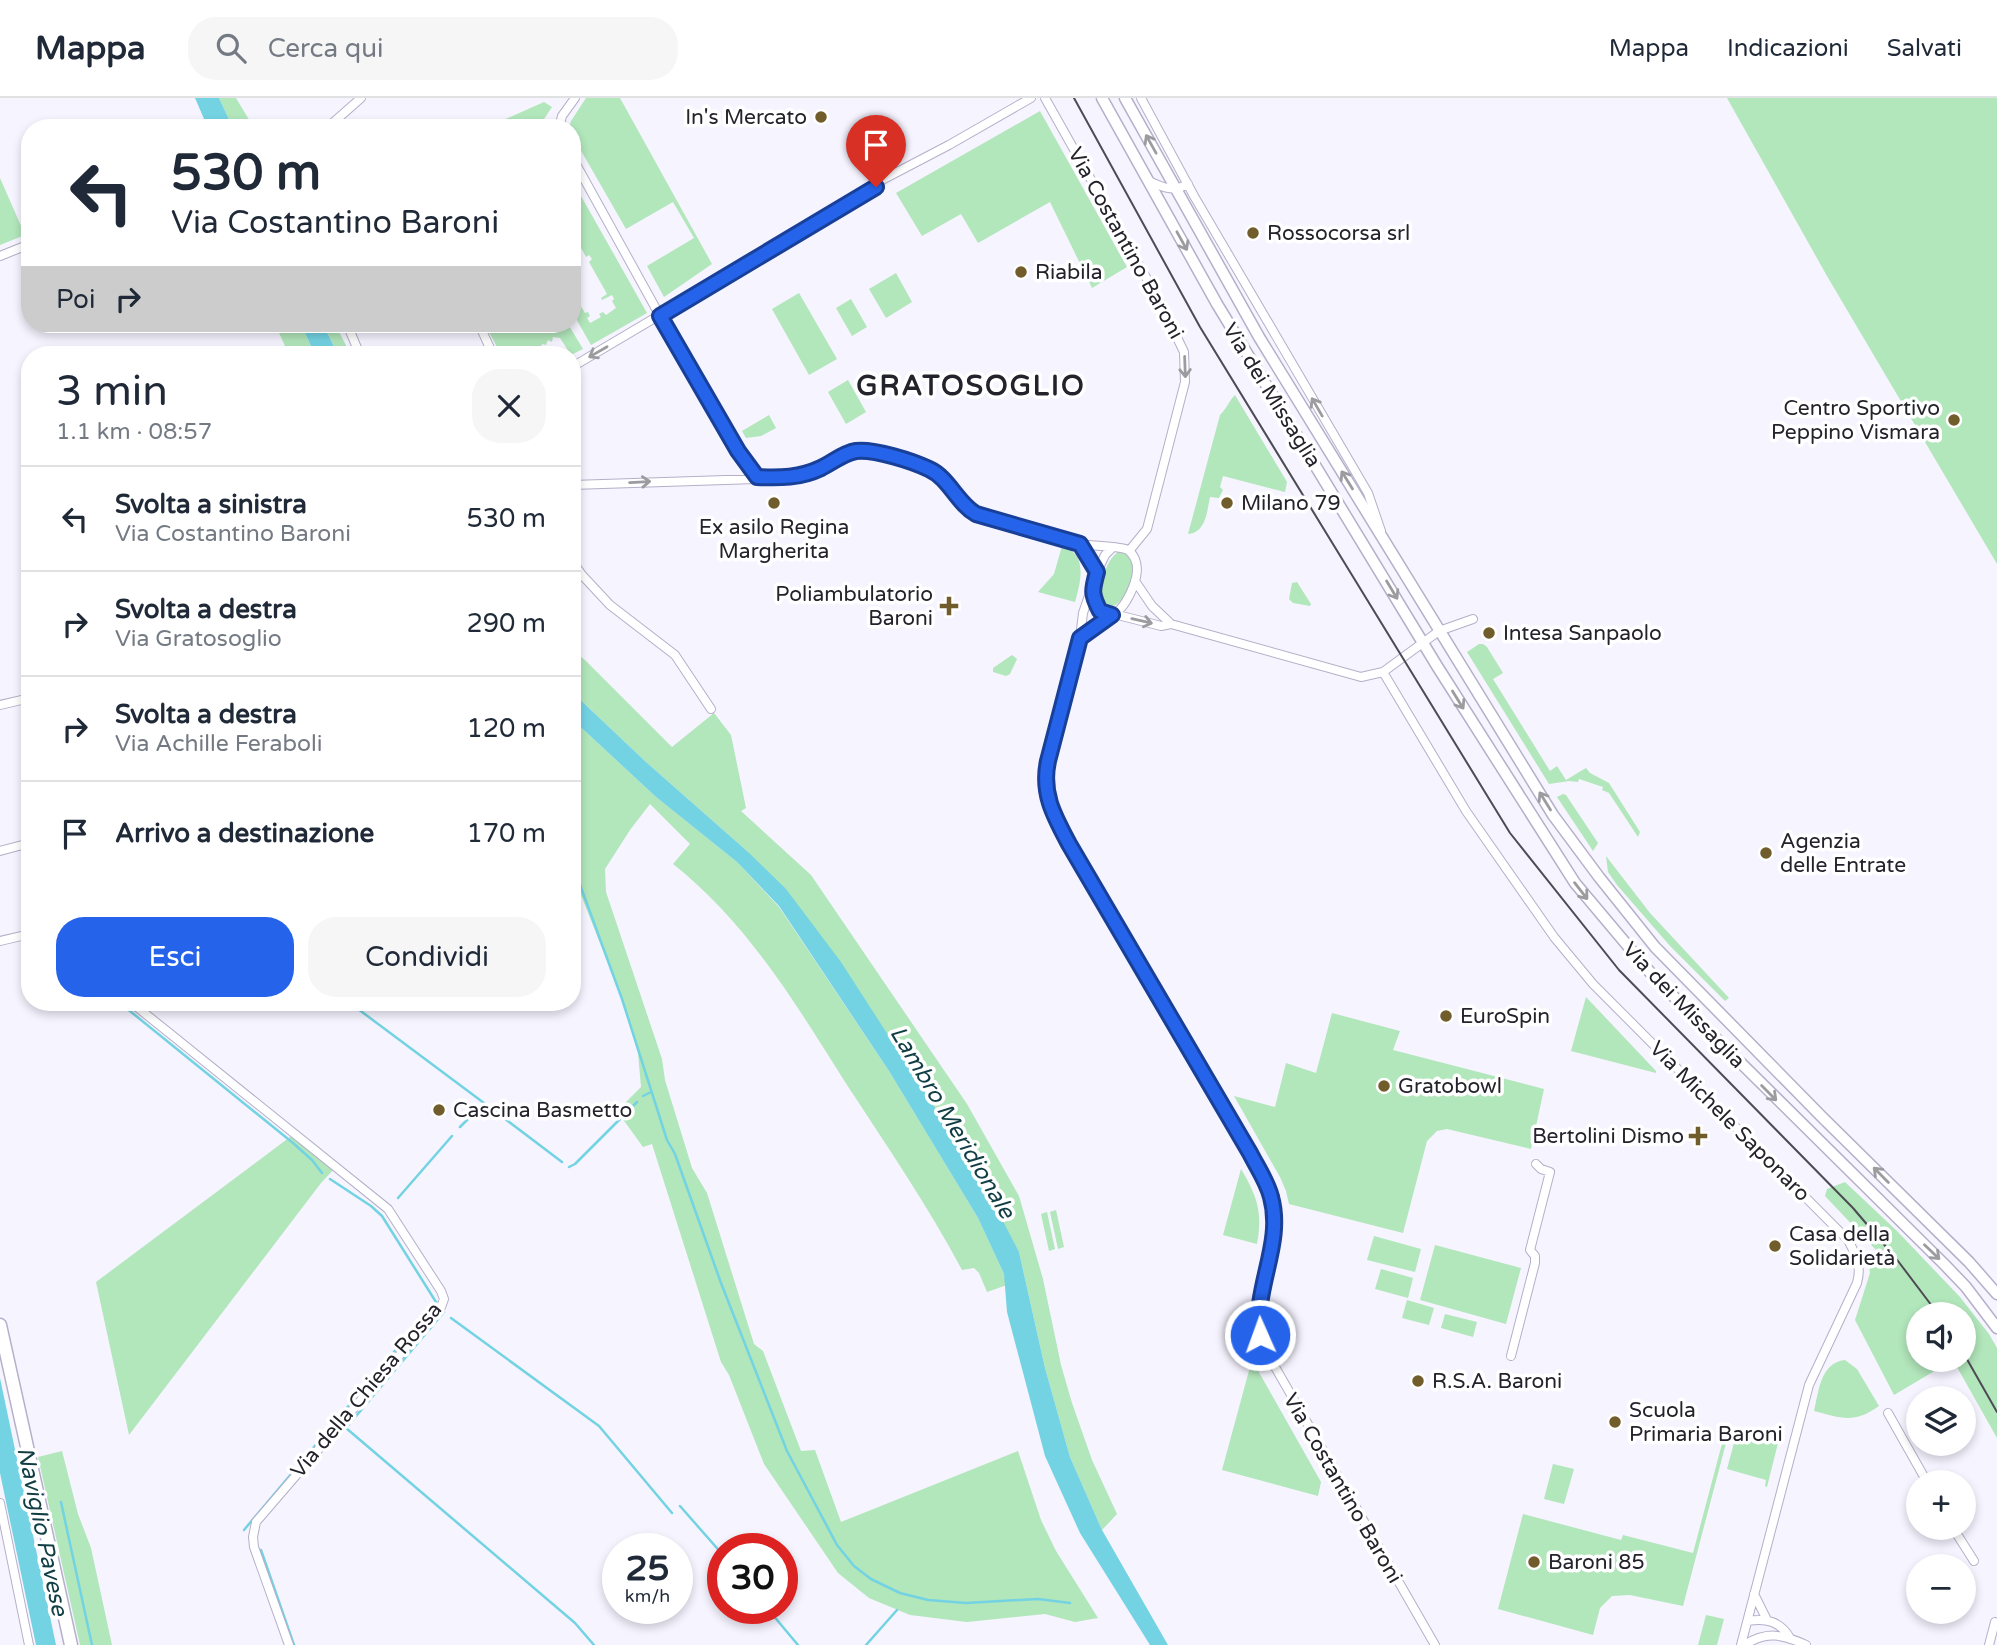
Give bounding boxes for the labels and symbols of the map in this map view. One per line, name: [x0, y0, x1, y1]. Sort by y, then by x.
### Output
place label: In's Mercato: [685, 105, 807, 130]
marker: In's Mercato: [813, 109, 829, 125]
pin: [846, 115, 906, 187]
one-way arrow: [1144, 134, 1157, 155]
street label: Via Costantino Baroni: [1062, 143, 1189, 343]
place label: Rossocorsa srl: [1267, 221, 1410, 246]
marker: Rossocorsa srl: [1245, 225, 1261, 241]
one-way arrow: [1176, 230, 1189, 251]
place label: Riabila: [1035, 260, 1103, 285]
marker: Riabila: [1013, 264, 1029, 280]
street label: Via dei Missaglia: [1217, 318, 1326, 472]
one-way arrow: [589, 345, 609, 359]
one-way arrow: [1178, 355, 1192, 378]
district label: GRATOSOGLIO: [856, 369, 1086, 403]
place label: Centro Sportivo Peppino Vismara: [1771, 396, 1940, 445]
one-way arrow: [1310, 397, 1324, 417]
marker: Centro Sportivo Peppino Vismara: [1946, 412, 1962, 428]
one-way arrow: [1340, 470, 1354, 490]
one-way arrow: [629, 476, 652, 489]
place label: Milano 79: [1241, 491, 1341, 516]
marker: Ex asilo Regina Margherita: [766, 495, 782, 511]
marker: Milano 79: [1219, 495, 1235, 511]
place label: Ex asilo Regina Margherita: [699, 515, 849, 564]
one-way arrow: [1386, 579, 1400, 599]
place label: Poliambulatorio Baroni: [775, 582, 933, 631]
marker: Poliambulatorio Baroni: [939, 596, 959, 616]
one-way arrow: [1130, 615, 1153, 629]
place label: Intesa Sanpaolo: [1503, 621, 1662, 646]
marker: Intesa Sanpaolo: [1481, 625, 1497, 641]
one-way arrow: [1452, 689, 1466, 709]
one-way arrow: [1538, 792, 1552, 812]
place label: Agenzia delle Entrate: [1780, 829, 1906, 878]
marker: Agenzia delle Entrate: [1758, 845, 1774, 861]
one-way arrow: [1573, 881, 1589, 899]
street label: Via dei Missaglia: [1617, 937, 1750, 1074]
place label: EuroSpin: [1460, 1004, 1550, 1029]
marker: EuroSpin: [1438, 1008, 1454, 1024]
water label: Lambro Meridionale: [884, 1021, 1022, 1226]
street label: Via Michele Saponaro: [1644, 1036, 1815, 1207]
place label: Gratobowl: [1398, 1074, 1502, 1099]
marker: Gratobowl: [1376, 1078, 1392, 1094]
one-way arrow: [1761, 1084, 1778, 1101]
place label: Cascina Basmetto: [453, 1098, 632, 1123]
marker: Cascina Basmetto: [431, 1102, 447, 1118]
place label: Bertolini Dismo: [1532, 1124, 1684, 1149]
marker: Bertolini Dismo: [1690, 1128, 1706, 1144]
one-way arrow: [1872, 1167, 1889, 1184]
place label: Casa della Solidarietà: [1789, 1222, 1895, 1271]
marker: Casa della Solidarietà: [1767, 1238, 1783, 1254]
one-way arrow: [1923, 1244, 1940, 1261]
street label: Via della Chiesa Rossa: [286, 1298, 447, 1483]
position arrow: [1223, 1298, 1297, 1372]
place label: R.S.A. Baroni: [1432, 1369, 1562, 1394]
marker: R.S.A. Baroni: [1410, 1373, 1426, 1389]
street label: Via Costantino Baroni: [1278, 1389, 1407, 1588]
place label: Scuola Primaria Baroni: [1629, 1398, 1783, 1447]
marker: Scuola Primaria Baroni: [1607, 1414, 1623, 1430]
water label: Naviglio Pavese: [10, 1444, 74, 1620]
speed limit sign: 30: [707, 1533, 798, 1624]
place label: Baroni 85: [1548, 1550, 1645, 1575]
marker: Baroni 85: [1526, 1554, 1542, 1570]

